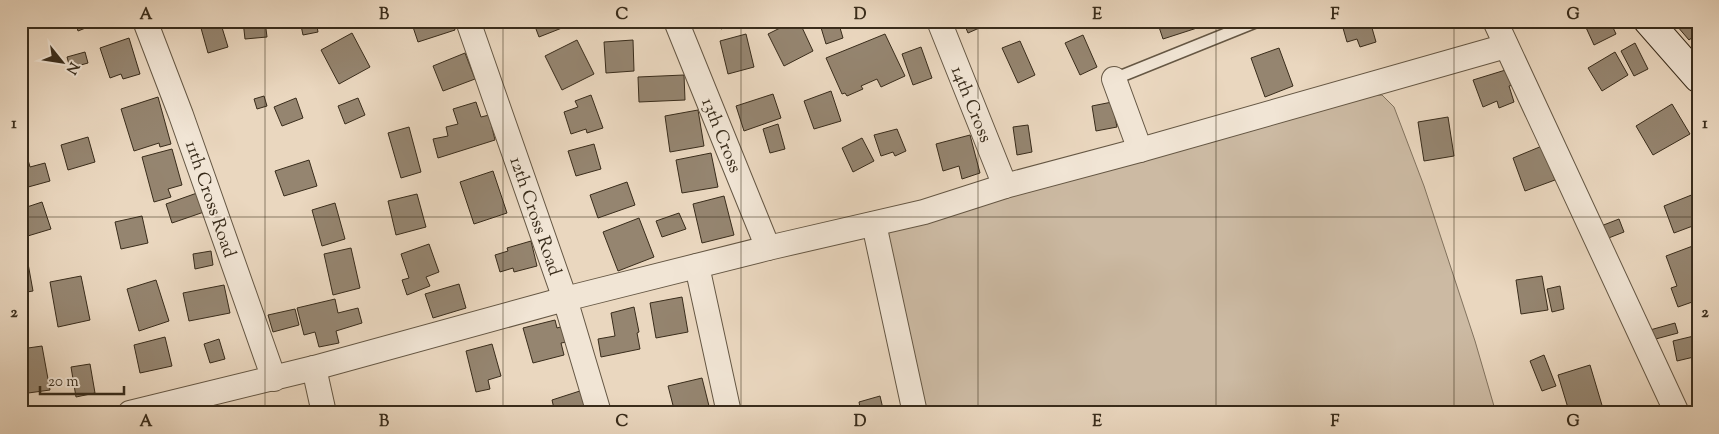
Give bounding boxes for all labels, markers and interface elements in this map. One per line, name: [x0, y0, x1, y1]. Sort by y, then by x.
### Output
text: A: [140, 4, 153, 27]
text: B: [379, 4, 389, 27]
text: C: [616, 4, 629, 27]
text: D: [854, 4, 867, 27]
text: E: [1092, 4, 1102, 27]
text: F: [1331, 4, 1340, 27]
text: G: [1566, 4, 1580, 27]
north arrow: [38, 38, 88, 88]
text: N: [60, 58, 83, 77]
street label: 14th Cross: [943, 63, 997, 147]
street label: 13th Cross: [693, 94, 747, 177]
text: 1: [11, 113, 17, 136]
text: 1: [1702, 113, 1708, 136]
street label: 11th Cross Road: [177, 138, 241, 262]
street label: 12th Cross Road: [502, 154, 567, 280]
text: 2: [10, 302, 18, 325]
text: 2: [1701, 302, 1709, 325]
scale bar: [40, 364, 124, 396]
text: 20 m: [48, 372, 79, 393]
text: A: [140, 411, 153, 434]
text: B: [379, 411, 389, 434]
text: C: [616, 411, 629, 434]
text: D: [854, 411, 867, 434]
text: E: [1092, 411, 1102, 434]
text: F: [1331, 411, 1340, 434]
text: G: [1566, 411, 1580, 434]

